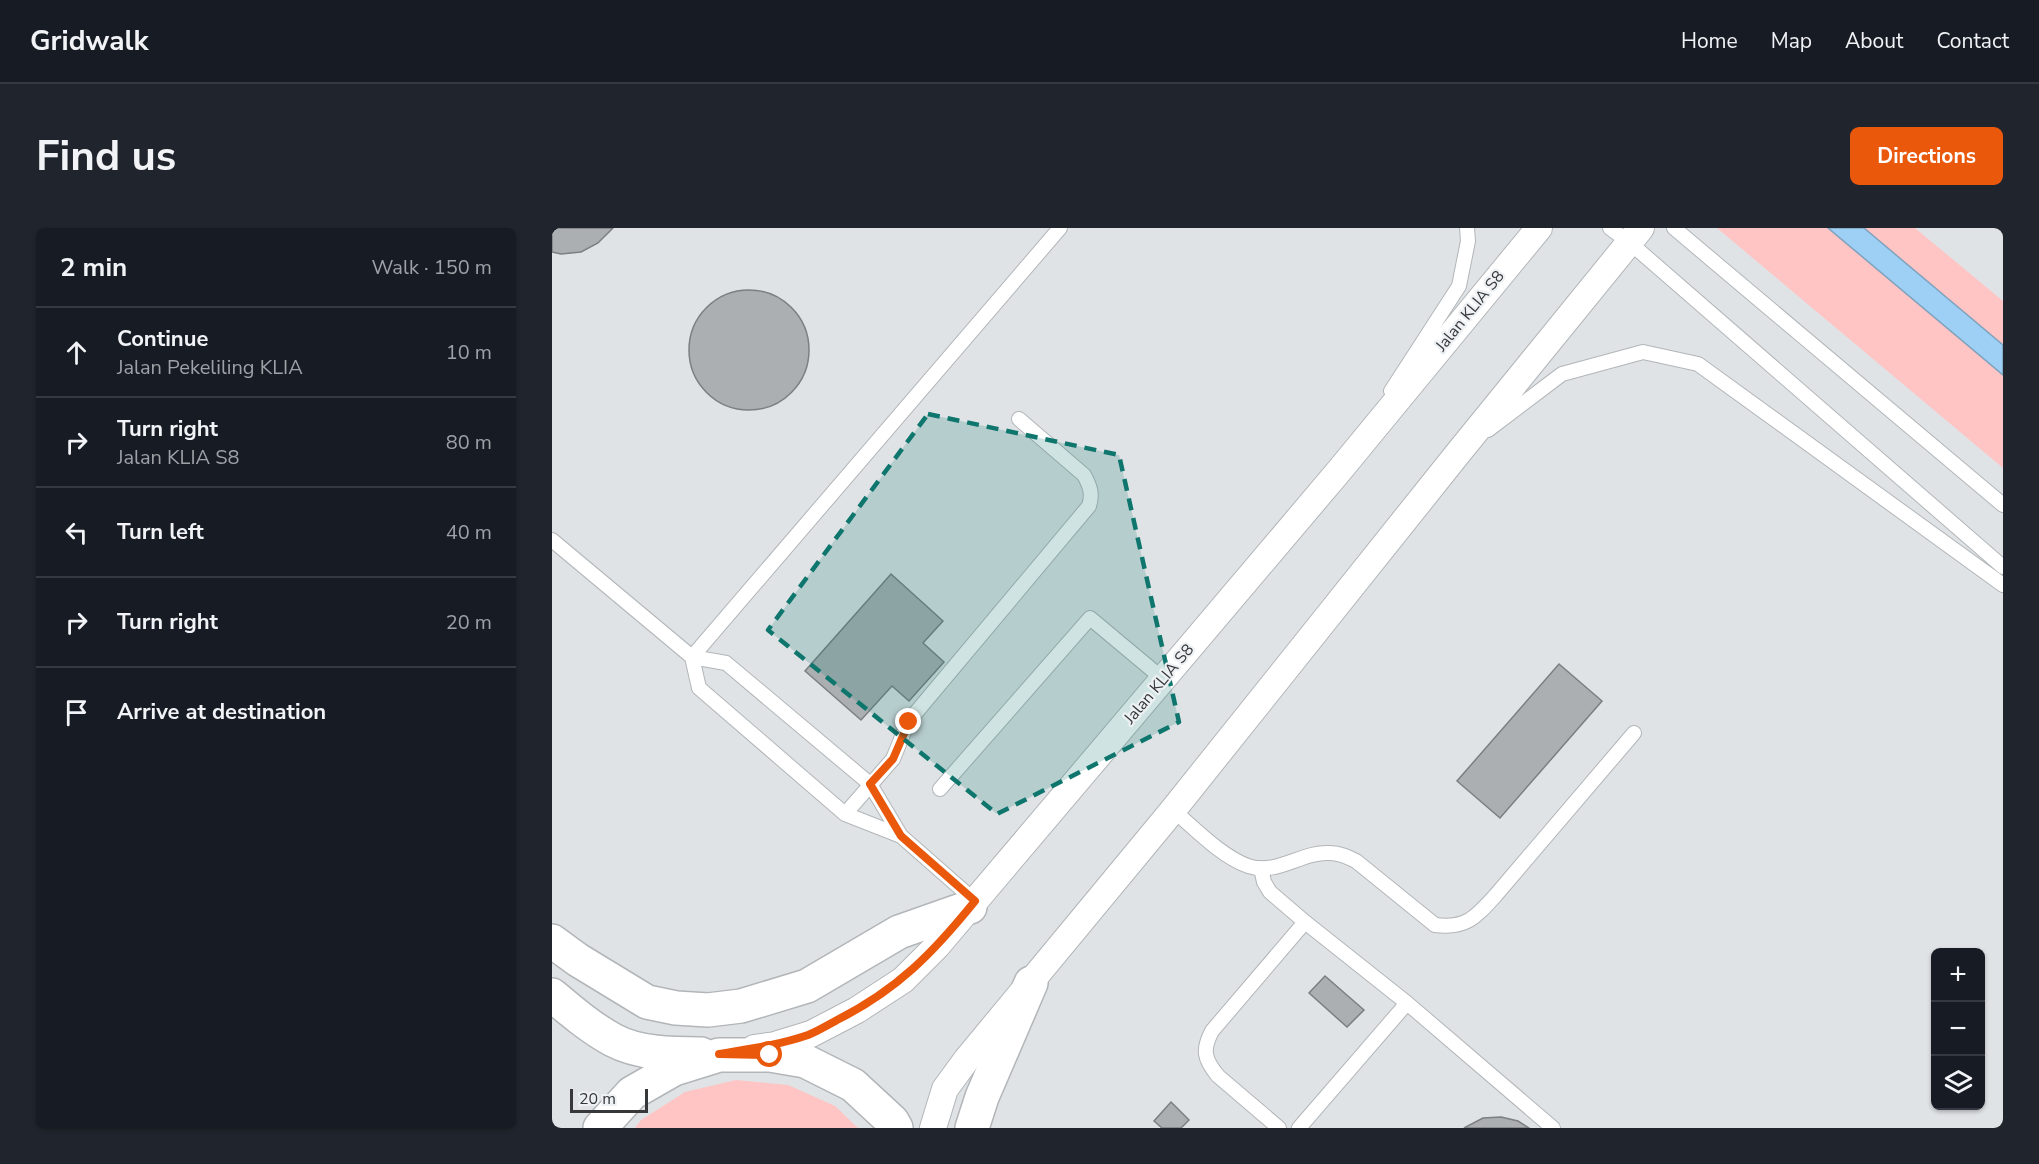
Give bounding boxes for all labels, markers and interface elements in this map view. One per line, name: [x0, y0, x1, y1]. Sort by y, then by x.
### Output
text: Gridwalk: [30, 22, 148, 60]
text: Home: [1681, 27, 1738, 55]
text: Map: [1771, 27, 1812, 55]
text: About: [1845, 27, 1903, 55]
text: Contact: [1936, 27, 2009, 55]
button: Directions: [1850, 127, 2003, 185]
text: Find us: [36, 128, 176, 185]
text: 2 min: [60, 250, 127, 285]
text: Walk · 150 m: [372, 254, 492, 281]
street label: Jalan KLIA S8: [1430, 266, 1509, 357]
text: Continue: [117, 324, 208, 354]
icon: ahead: [60, 336, 93, 369]
text: 10 m: [446, 339, 492, 366]
text: Jalan Pekeliling KLIA: [117, 354, 303, 381]
text: Turn right: [117, 414, 218, 444]
icon: right: [60, 426, 93, 459]
text: 80 m: [446, 429, 492, 456]
text: Jalan KLIA S8: [117, 444, 240, 471]
icon: left: [60, 516, 93, 549]
text: Turn left: [117, 517, 204, 547]
text: 40 m: [446, 519, 492, 546]
icon: right: [60, 606, 93, 639]
text: Turn right: [117, 607, 218, 637]
text: 20 m: [446, 609, 492, 636]
street label: Jalan KLIA S8: [1118, 639, 1199, 729]
icon: arrive: [60, 696, 93, 729]
text: Arrive at destination: [117, 697, 326, 727]
route end: [895, 708, 921, 734]
map controls: [1931, 948, 1985, 1110]
button: +: [1931, 948, 1985, 1002]
button: −: [1931, 1002, 1985, 1056]
route start: [756, 1041, 782, 1067]
button: layers: [1931, 1056, 1985, 1110]
scale bar: [570, 1086, 648, 1114]
text: 20 m: [579, 1088, 616, 1110]

